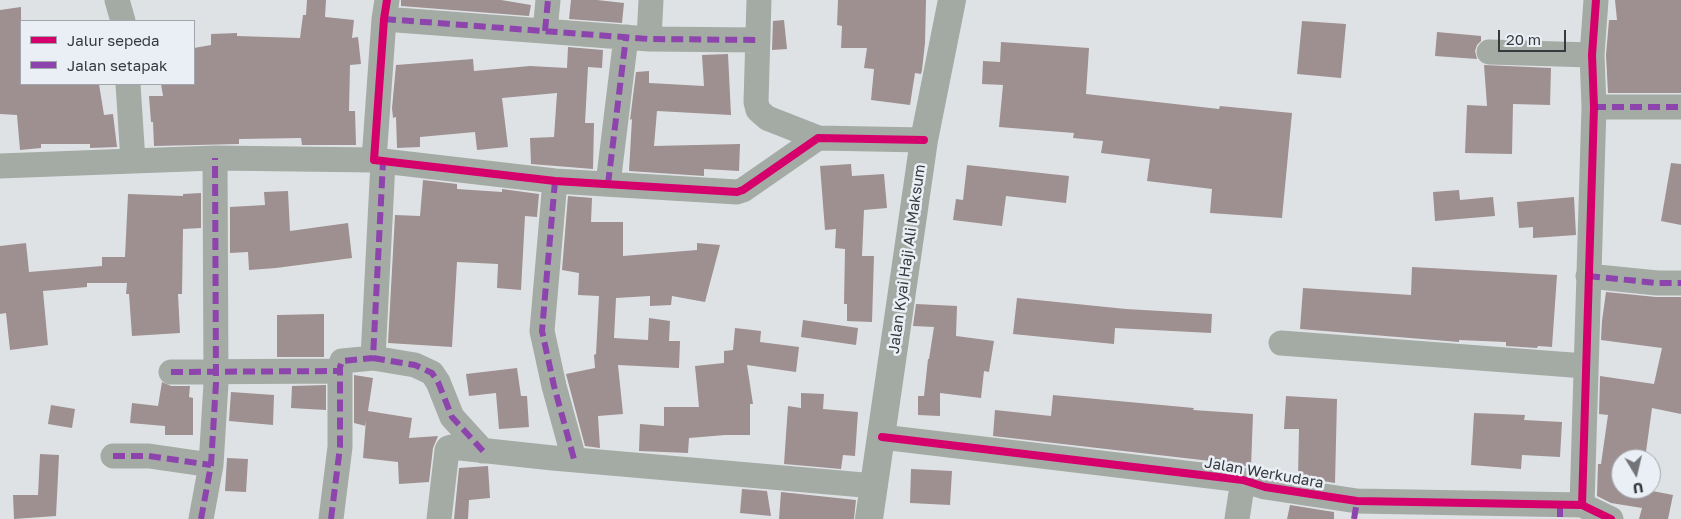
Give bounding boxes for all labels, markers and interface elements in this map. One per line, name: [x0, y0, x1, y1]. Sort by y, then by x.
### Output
legend: [20, 20, 195, 85]
scale bar: [1501, 20, 1568, 52]
text: 20 m: [1506, 30, 1541, 48]
text: Jalur sepeda: [67, 31, 160, 49]
text: Jalan setapak: [67, 56, 167, 74]
street label: Jalan Kyai Haji Ali Maksum: [885, 163, 929, 355]
north arrow: [1611, 449, 1661, 499]
street label: Jalan Werkudara: [1203, 454, 1325, 492]
text: U: [1632, 479, 1645, 498]

